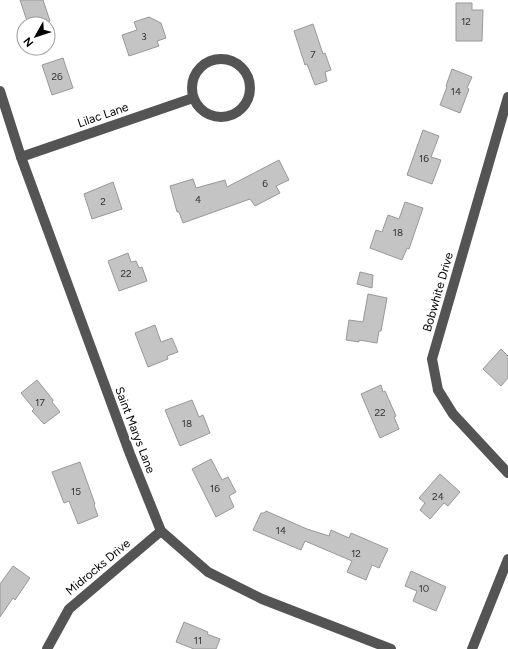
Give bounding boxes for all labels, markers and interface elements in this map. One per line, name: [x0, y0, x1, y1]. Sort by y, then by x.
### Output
house number: 12: [461, 15, 471, 28]
north arrow: [16, 16, 56, 56]
house number: 3: [141, 30, 147, 43]
text: N: [21, 35, 36, 49]
house number: 7: [310, 48, 316, 61]
house number: 26: [51, 70, 63, 83]
house number: 14: [451, 85, 461, 98]
street label: Lilac Lane: [76, 100, 131, 130]
house number: 16: [419, 152, 429, 165]
house number: 6: [262, 177, 268, 190]
house number: 4: [195, 193, 201, 206]
house number: 2: [100, 195, 106, 208]
house number: 18: [393, 226, 403, 239]
street label: Bobwhite Drive: [420, 250, 456, 333]
house number: 22: [120, 267, 132, 280]
street label: Saint Marys Lane: [112, 385, 158, 476]
house number: 17: [35, 396, 45, 409]
house number: 22: [374, 406, 386, 419]
house number: 18: [182, 417, 192, 430]
house number: 16: [210, 482, 220, 495]
house number: 15: [71, 485, 81, 498]
house number: 24: [432, 490, 444, 503]
house number: 14: [276, 524, 286, 537]
street label: Midrocks Drive: [63, 536, 133, 598]
house number: 12: [351, 547, 361, 560]
house number: 10: [419, 582, 429, 595]
house number: 11: [194, 634, 202, 647]

